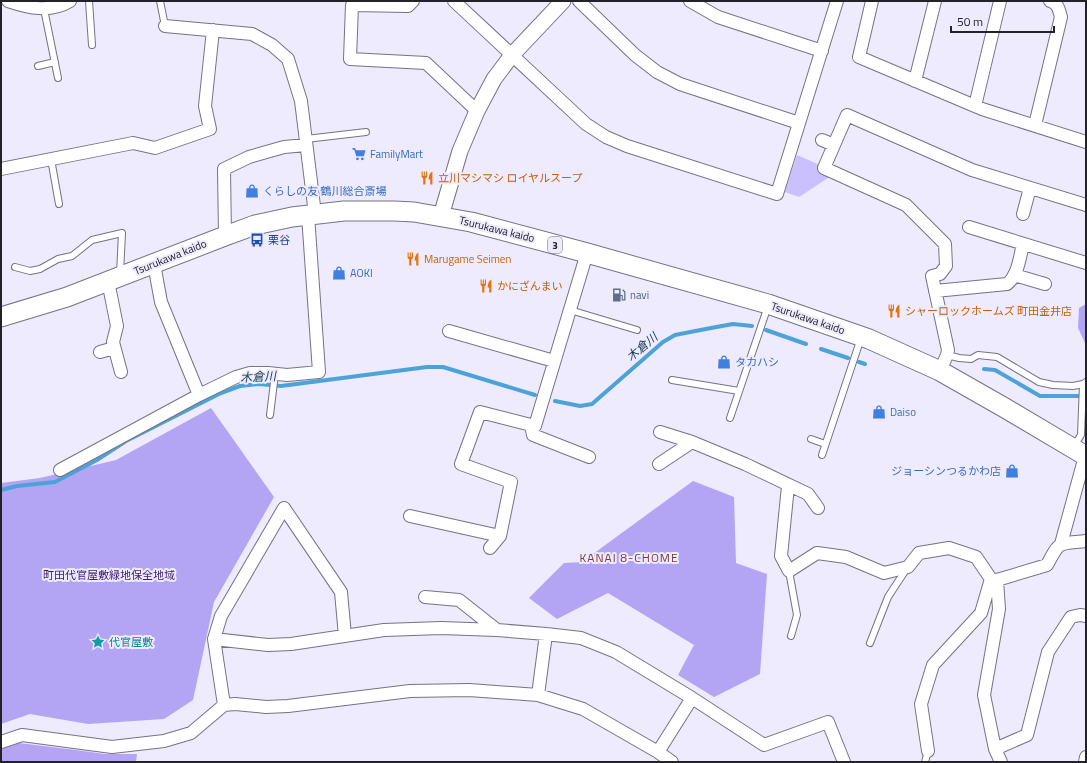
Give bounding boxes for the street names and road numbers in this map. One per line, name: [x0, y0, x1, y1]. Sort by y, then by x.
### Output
street label: Tsurukawa kaido: [458, 212, 537, 246]
street label: Tsurukawa kaido: [131, 235, 209, 279]
road number: 3: [548, 237, 562, 253]
street label: Tsurukawa kaido: [769, 298, 847, 338]

